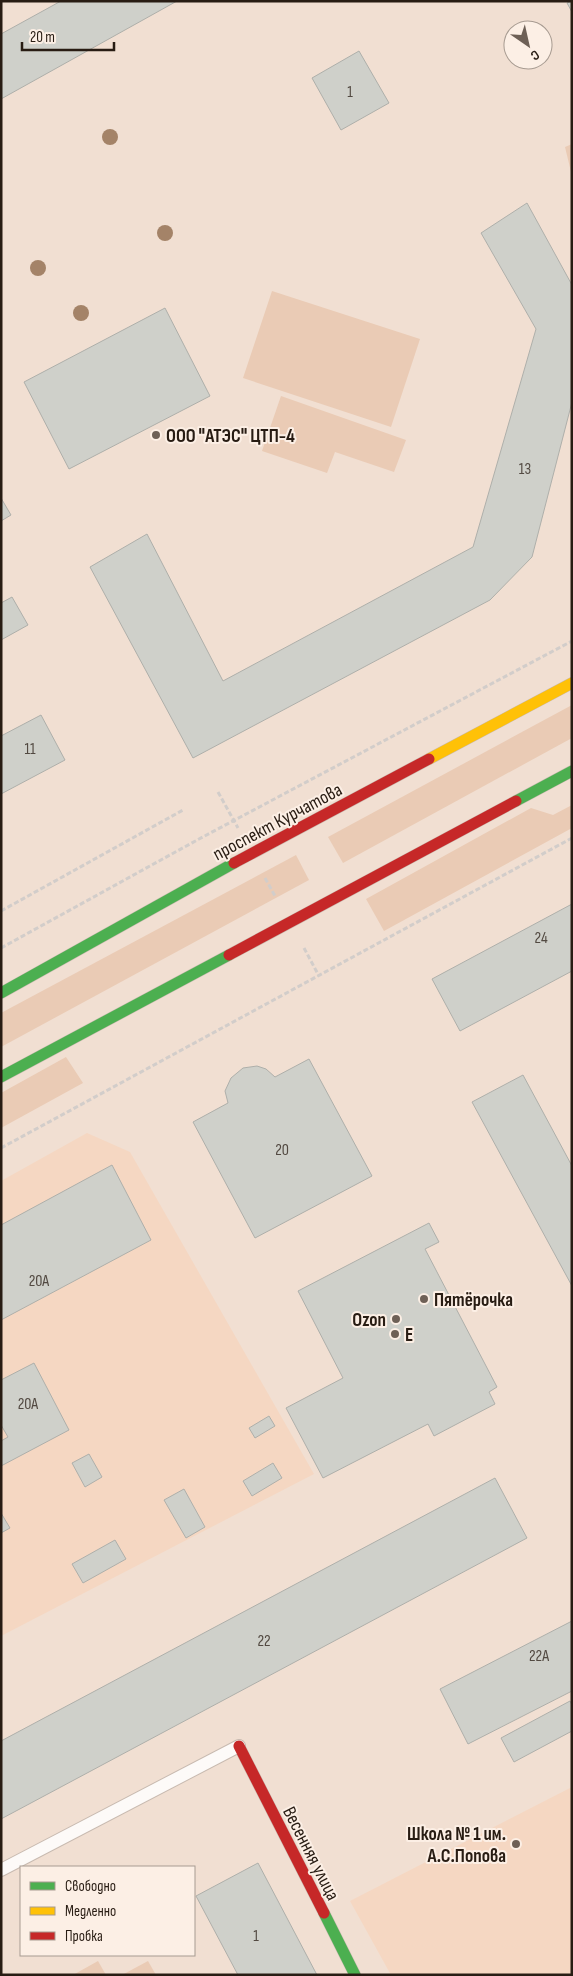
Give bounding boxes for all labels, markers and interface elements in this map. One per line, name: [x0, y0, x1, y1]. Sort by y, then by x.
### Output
scale bar: [22, 20, 115, 52]
north arrow: [503, 20, 553, 70]
text: 20 m: [30, 28, 55, 47]
text: С: [527, 46, 543, 64]
house number: 1: [347, 83, 353, 102]
place label: ООО "АТЭС" ЦТП-4: [166, 425, 295, 448]
marker: ООО "АТЭС" ЦТП-4: [150, 429, 162, 441]
house number: 13: [519, 460, 531, 479]
house number: 11: [24, 740, 36, 759]
street label: проспект Курчатова: [209, 779, 346, 866]
house number: 24: [534, 929, 548, 948]
house number: 20: [275, 1141, 289, 1160]
house number: 20А: [29, 1272, 49, 1291]
place label: Пятёрочка: [434, 1289, 513, 1312]
marker: Пятёрочка: [418, 1293, 430, 1305]
place label: Ozon: [352, 1309, 386, 1332]
marker: Ozon: [390, 1313, 402, 1325]
place label: Е: [405, 1324, 413, 1347]
marker: Е: [389, 1328, 401, 1340]
house number: 20А: [18, 1395, 38, 1414]
house number: 22: [257, 1632, 271, 1651]
house number: 22А: [529, 1647, 549, 1666]
street label: Весенняя улица: [277, 1803, 344, 1904]
place label: Школа № 1 им. А.С.Попова: [407, 1823, 506, 1868]
marker: Школа № 1 им. А.С.Попова: [510, 1838, 522, 1850]
legend: [20, 1866, 195, 1956]
text: Свободно: [65, 1877, 116, 1896]
text: Медленно: [65, 1902, 116, 1921]
text: Пробка: [65, 1927, 103, 1946]
house number: 1: [253, 1927, 259, 1946]

